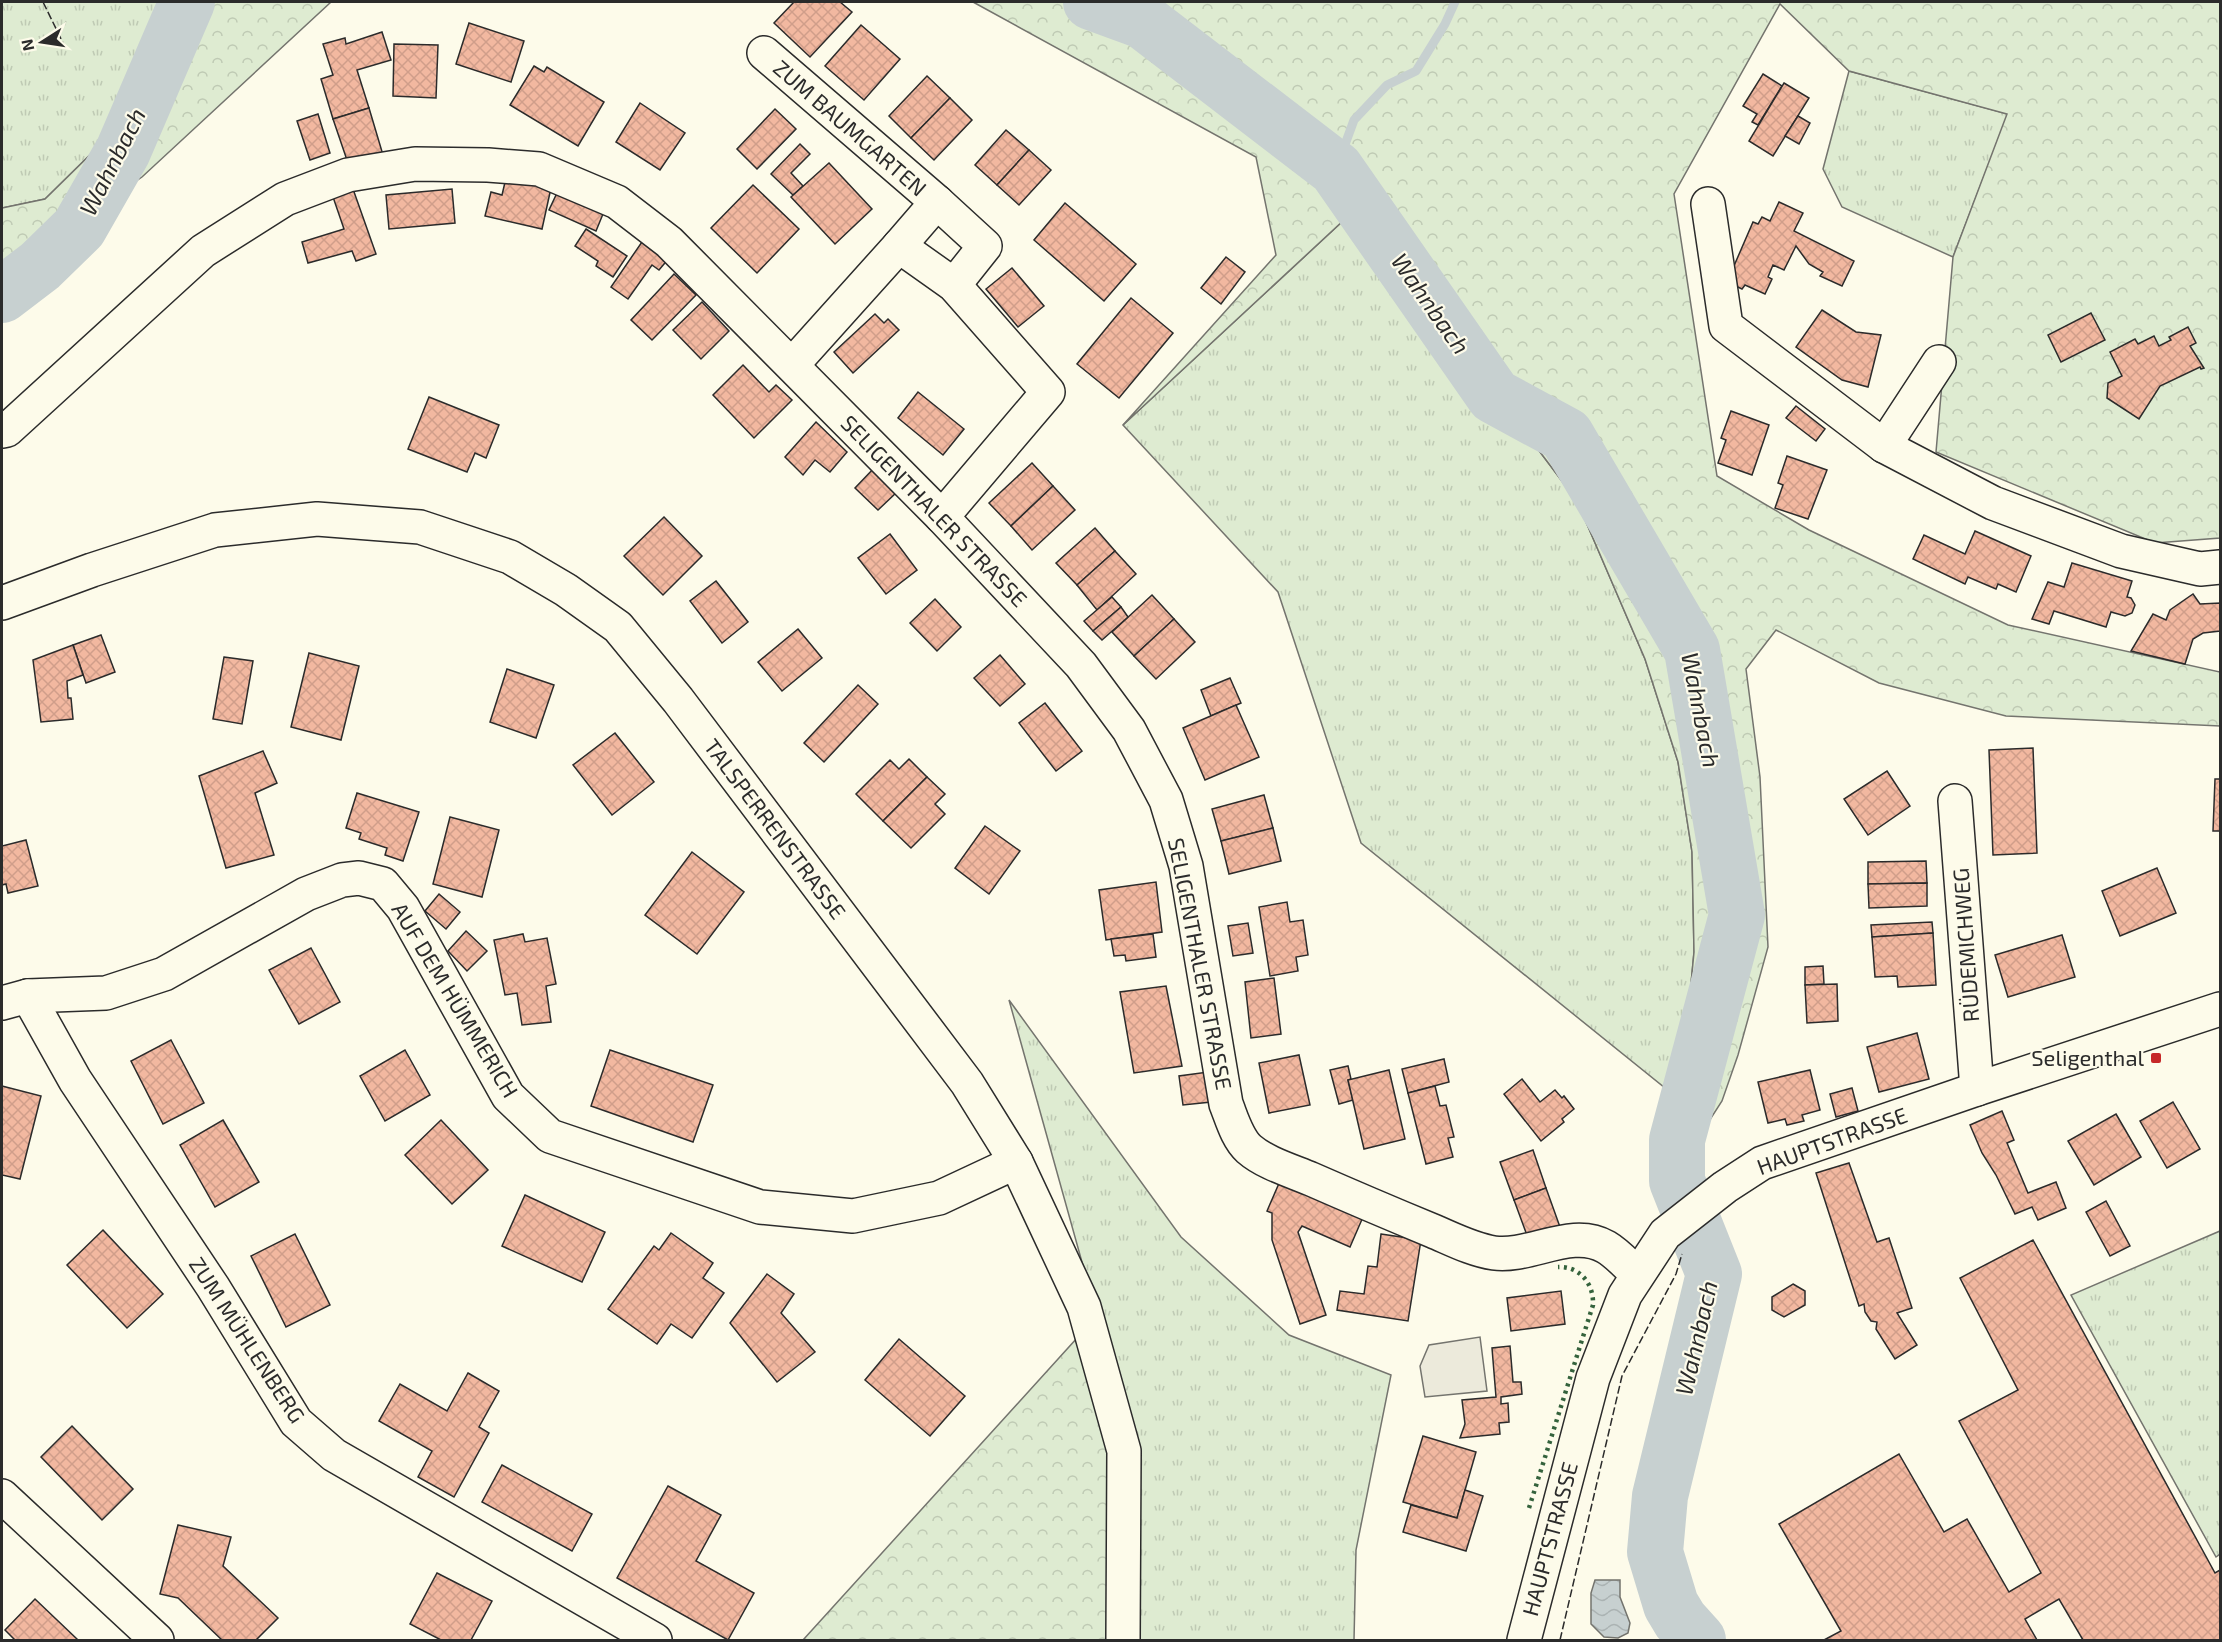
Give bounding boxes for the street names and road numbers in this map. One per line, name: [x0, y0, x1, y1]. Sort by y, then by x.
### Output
street label: ZUM BAUMGARTEN: [769, 54, 932, 201]
street label: SELIGENTHALER STRASSE: [836, 409, 1033, 611]
street label: TALSPERRENSTRASSE: [700, 733, 852, 923]
street label: SELIGENTHALER STRASSE: [1164, 836, 1238, 1092]
street label: RÜDEMICHWEG: [1947, 867, 1983, 1023]
street label: AUF DEM HÜMMERICH: [387, 897, 524, 1102]
street label: HAUPTSTRASSE: [1753, 1101, 1910, 1179]
street label: ZUM MÜHLENBERG: [185, 1252, 311, 1427]
street label: HAUPTSTRASSE: [1516, 1459, 1582, 1618]

